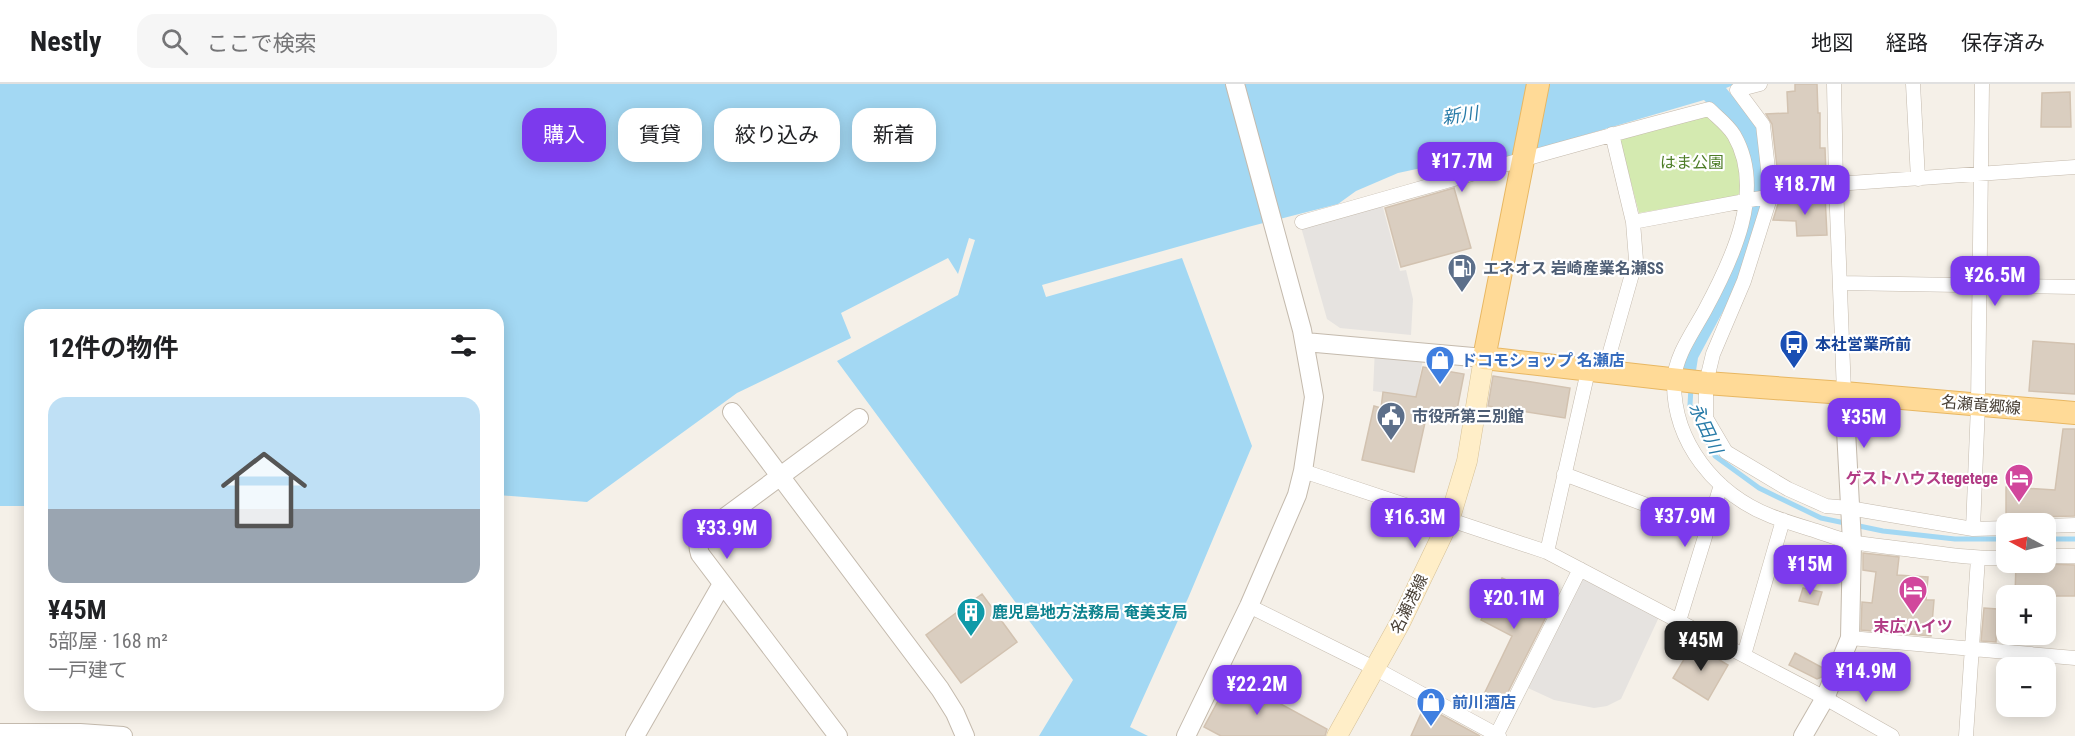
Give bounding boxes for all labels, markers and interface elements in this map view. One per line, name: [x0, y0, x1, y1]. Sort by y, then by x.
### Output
search box: [137, 14, 557, 68]
text: Nestly: [30, 25, 101, 58]
icon: search: [158, 25, 191, 58]
text: ここで検索: [206, 31, 316, 56]
text: 地図: [1811, 31, 1853, 55]
text: 経路: [1886, 31, 1928, 55]
text: 保存済み: [1961, 31, 2045, 55]
water label: 新川: [1441, 102, 1481, 128]
chip: 購入: [522, 108, 606, 162]
chip: 賃貸: [618, 108, 702, 162]
chip: 絞り込み: [714, 108, 840, 162]
chip: 新着: [852, 108, 936, 162]
pin: ¥17.7M: [1413, 142, 1511, 193]
text: ¥17.7M: [1432, 149, 1492, 173]
park label: はま公園: [1660, 153, 1724, 172]
pin: ¥18.7M: [1756, 165, 1854, 216]
text: ¥18.7M: [1775, 172, 1835, 196]
fuel station icon: エネオス 岩崎産業名瀬SS: [1446, 252, 1478, 294]
pin: ¥26.5M: [1946, 256, 2044, 307]
place label: エネオス 岩崎産業名瀬SS: [1483, 259, 1664, 278]
text: ¥26.5M: [1965, 263, 2025, 287]
bus stop icon: 本社営業所前: [1778, 328, 1810, 370]
icon: filters: [447, 329, 480, 362]
text: 12件の物件: [48, 333, 178, 363]
place label: 本社営業所前: [1815, 335, 1911, 354]
shop icon: ドコモショップ 名瀬店: [1424, 344, 1456, 386]
place label: ドコモショップ 名瀬店: [1461, 351, 1625, 370]
street label: 名瀬竜郷線: [1940, 392, 2022, 418]
pin: ¥35M: [1828, 398, 1900, 449]
water label: 永田川: [1685, 399, 1728, 459]
public building icon: 市役所第三別館: [1375, 400, 1407, 442]
text: ¥35M: [1842, 405, 1886, 429]
place label: 市役所第三別館: [1412, 407, 1524, 426]
icon: home: [210, 436, 318, 544]
hotel icon: ゲストハウスtegetege: [2003, 462, 2035, 504]
place label: ゲストハウスtegetege: [1845, 469, 1998, 488]
pin: ¥37.9M: [1636, 497, 1734, 548]
pin: ¥16.3M: [1366, 498, 1464, 549]
text: ¥37.9M: [1655, 504, 1715, 528]
text: ¥16.3M: [1385, 505, 1445, 529]
pin: ¥33.9M: [678, 509, 776, 560]
north arrow: [1996, 513, 2056, 573]
map controls: [1996, 513, 2056, 717]
text: ¥33.9M: [697, 516, 757, 540]
pin: ¥15M: [1774, 545, 1846, 596]
text: ¥15M: [1788, 552, 1832, 576]
street label: 名瀬港線: [1386, 571, 1432, 637]
hotel icon: 末広ハイツ: [1897, 574, 1929, 616]
pin: ¥20.1M: [1465, 579, 1563, 630]
button: +: [1996, 585, 2056, 645]
text: ¥20.1M: [1484, 586, 1544, 610]
text: ¥45M: [48, 595, 106, 625]
building icon: 鹿児島地方法務局 奄美支局: [955, 596, 987, 638]
place label: 鹿児島地方法務局 奄美支局: [992, 603, 1188, 622]
place label: 末広ハイツ: [1873, 617, 1953, 636]
pin: ¥45M: [1665, 621, 1737, 672]
text: ¥45M: [1679, 628, 1723, 652]
text: 5部屋 · 168 m²: [48, 629, 168, 653]
pin: ¥14.9M: [1817, 652, 1915, 703]
button: −: [1996, 657, 2056, 717]
text: 一戸建て: [48, 658, 128, 682]
text: ¥14.9M: [1836, 659, 1896, 683]
pin: ¥22.2M: [1208, 665, 1306, 716]
text: ¥22.2M: [1227, 672, 1287, 696]
shop icon: 前川酒店: [1415, 686, 1447, 728]
place label: 前川酒店: [1452, 693, 1516, 712]

